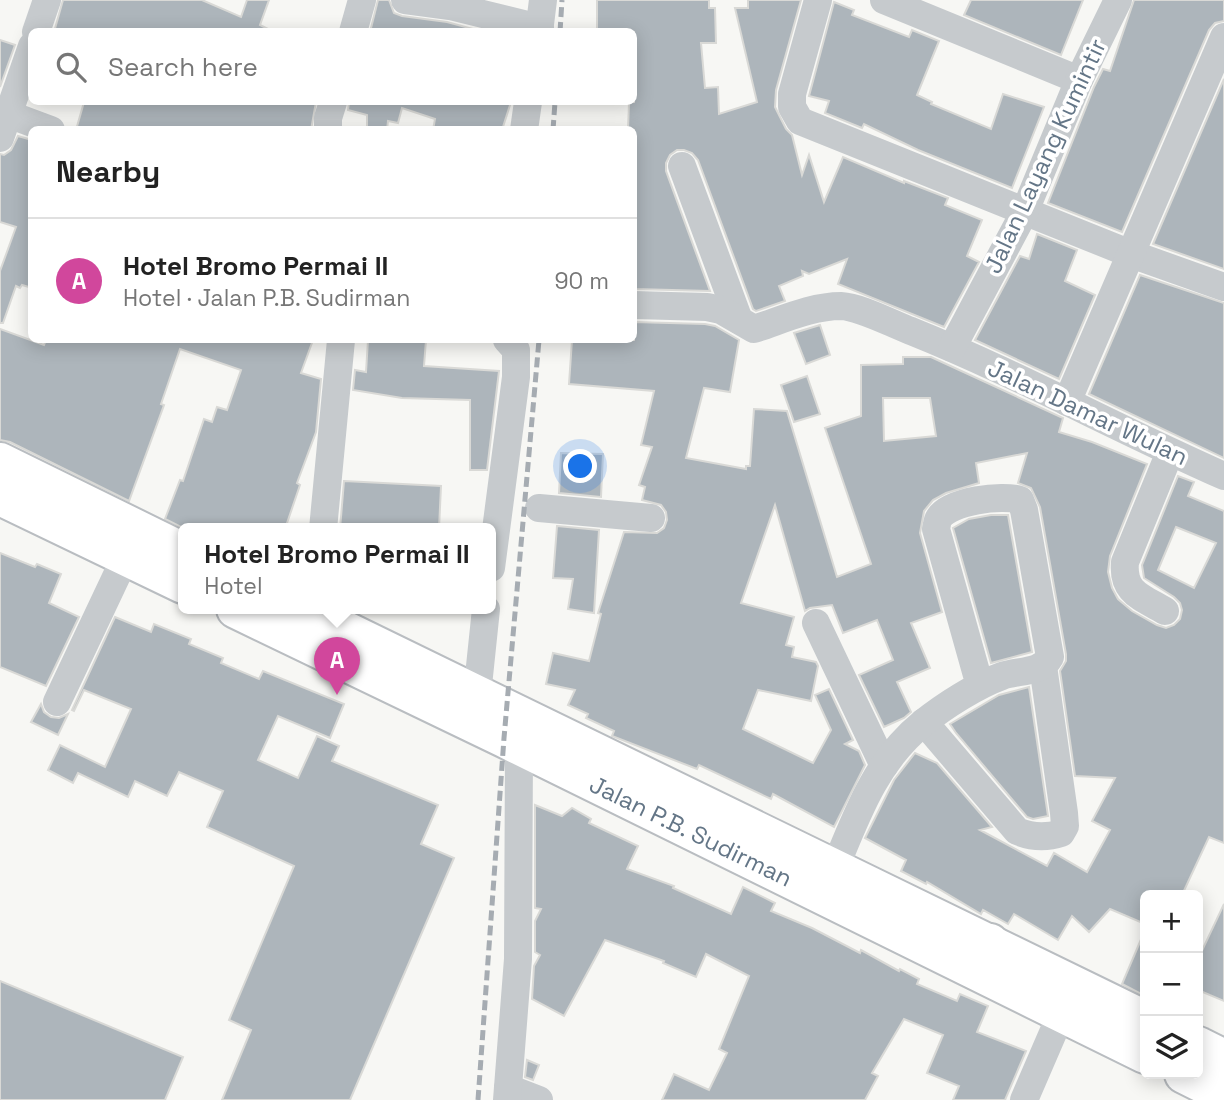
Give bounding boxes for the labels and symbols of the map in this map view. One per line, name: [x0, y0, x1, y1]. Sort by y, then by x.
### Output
street label: Jalan Layang Kumintir: [977, 34, 1113, 278]
street label: Jalan Damar Wulan: [983, 352, 1193, 472]
your location: [563, 449, 597, 483]
pin: A: [314, 637, 360, 695]
street label: Jalan P.B. Sudirman: [584, 768, 798, 894]

